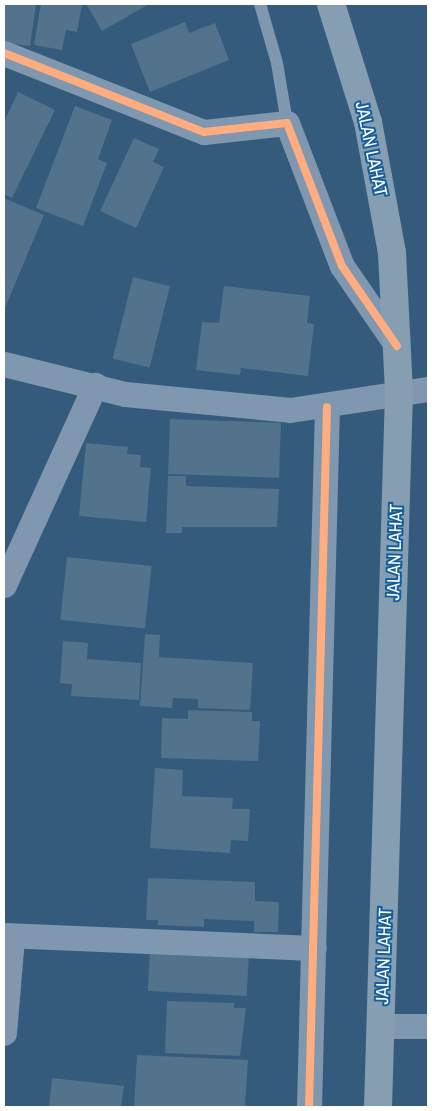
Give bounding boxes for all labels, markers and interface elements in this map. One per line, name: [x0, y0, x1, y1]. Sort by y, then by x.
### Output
street label: JALAN LAHAT: [350, 100, 392, 198]
street label: JALAN LAHAT: [383, 503, 407, 601]
street label: JALAN LAHAT: [372, 907, 396, 1005]

